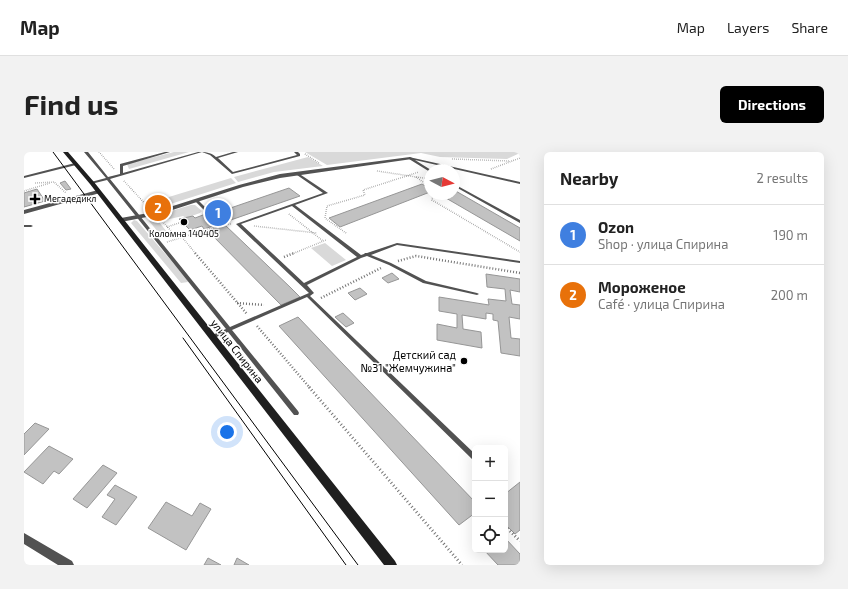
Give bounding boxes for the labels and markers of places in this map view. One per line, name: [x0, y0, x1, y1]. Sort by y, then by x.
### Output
marker: Мегадедикл: [29, 193, 41, 205]
place label: Мегадедикл: [44, 193, 96, 204]
pin: 2: [145, 193, 171, 223]
pin: 1: [205, 198, 231, 228]
marker: Коломна 140405: [179, 217, 189, 227]
place label: Коломна 140405: [149, 228, 219, 239]
place label: Детский сад №31 "Жемчужина": [360, 348, 457, 375]
marker: Детский сад №31 "Жемчужина": [459, 356, 469, 366]

